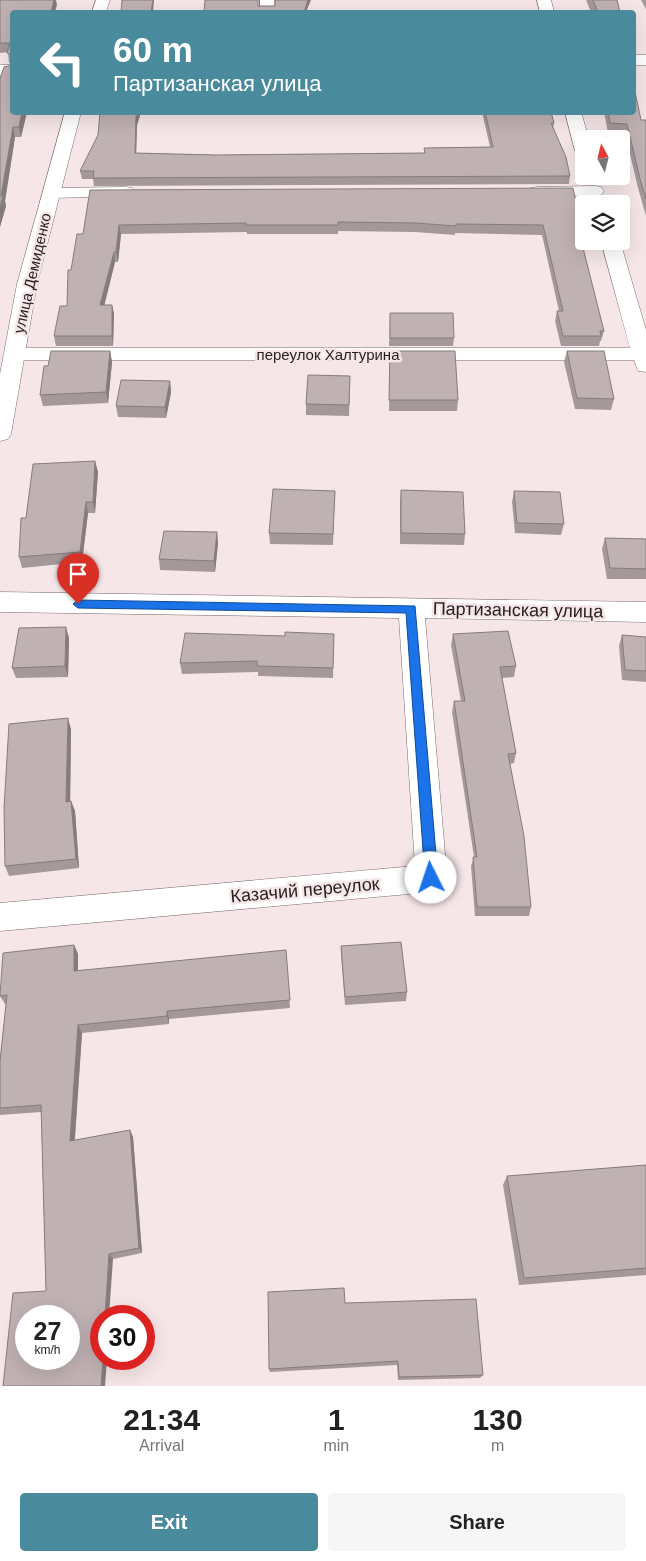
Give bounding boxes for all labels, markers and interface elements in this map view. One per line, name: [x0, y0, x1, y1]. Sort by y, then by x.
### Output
icon: left: [30, 30, 95, 95]
text: 60 m: [113, 30, 193, 69]
text: Партизанская улица: [113, 71, 321, 96]
north arrow: [575, 130, 630, 185]
map controls: [575, 130, 630, 250]
button: layers: [575, 195, 630, 250]
street label: улица Демиденко: [10, 211, 54, 335]
street label: переулок Халтурина: [257, 346, 400, 363]
pin: [57, 553, 99, 604]
icon: arrive: [64, 560, 92, 588]
street label: Партизанская улица: [433, 599, 604, 622]
position arrow: [404, 851, 456, 903]
street label: Казачий переулок: [230, 874, 380, 906]
speed limit sign: 30: [90, 1305, 155, 1370]
text: 27: [34, 1317, 61, 1345]
text: km/h: [34, 1343, 61, 1357]
text: 21:34: [123, 1403, 200, 1436]
text: 1: [328, 1403, 345, 1436]
text: 130: [473, 1403, 523, 1436]
text: Arrival: [139, 1437, 184, 1454]
text: min: [323, 1437, 349, 1454]
text: m: [491, 1437, 504, 1454]
button: Exit: [20, 1493, 318, 1551]
button: Share: [328, 1493, 626, 1551]

